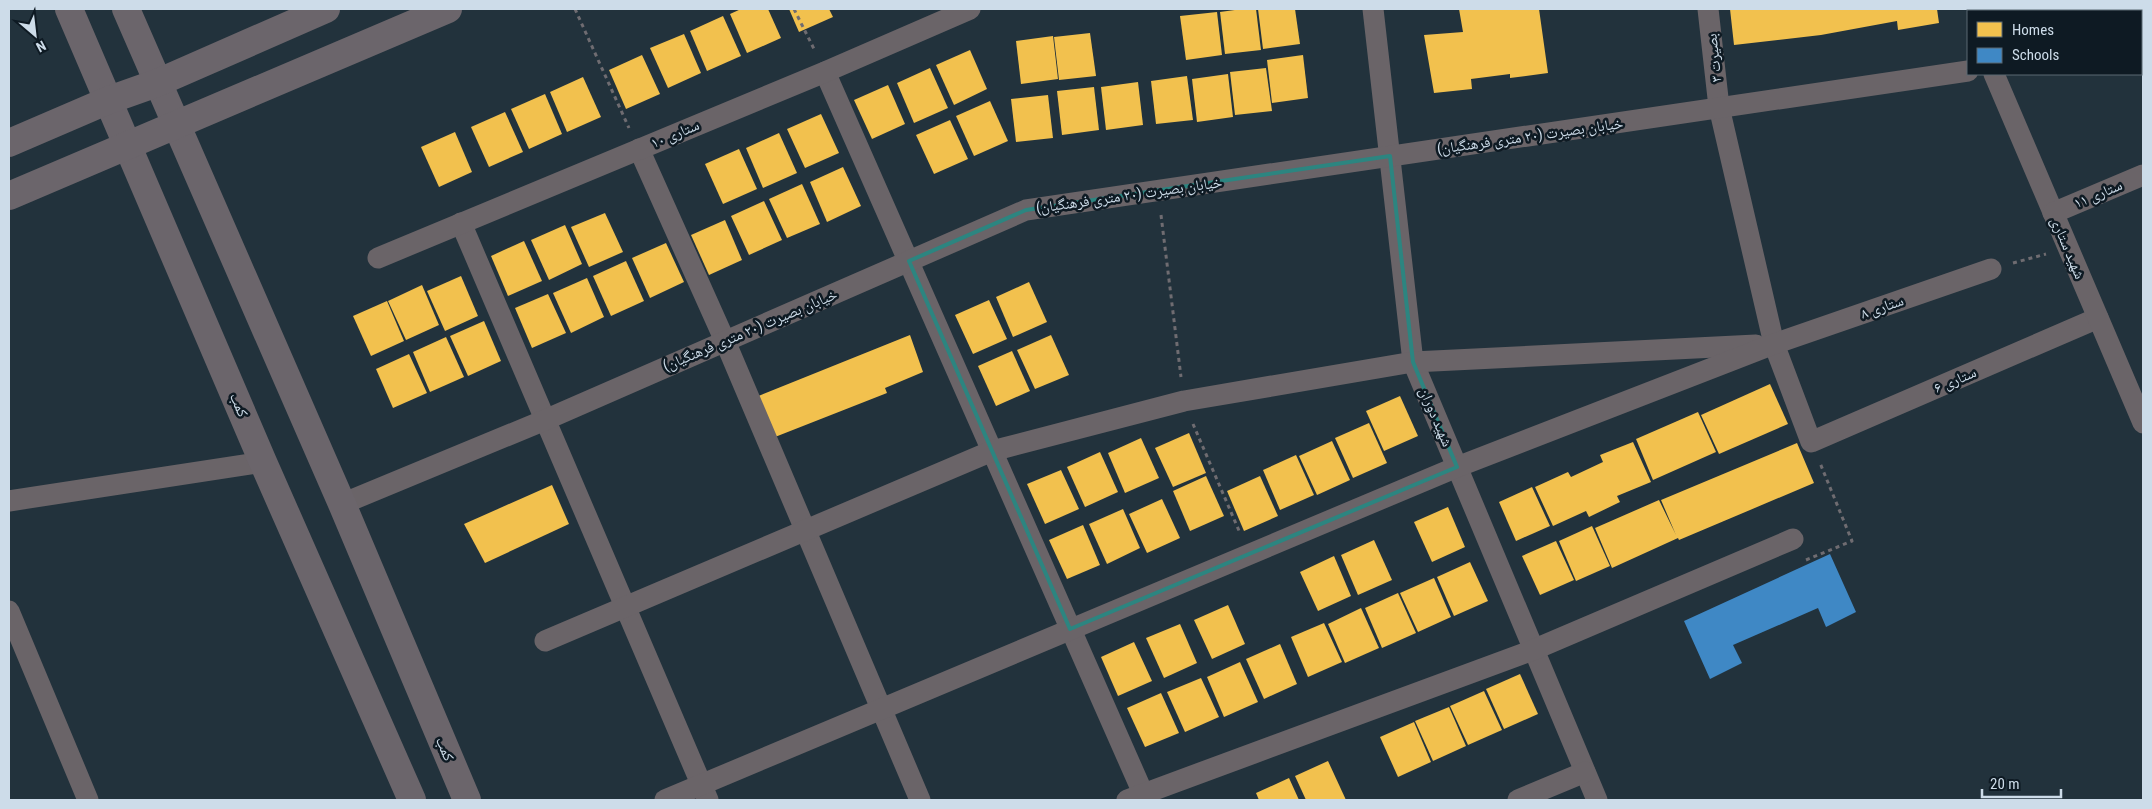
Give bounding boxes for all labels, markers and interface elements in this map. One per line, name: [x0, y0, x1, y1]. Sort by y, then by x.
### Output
north arrow: [10, 10, 60, 60]
legend: [1967, 10, 2142, 75]
text: Homes: [2012, 21, 2054, 39]
street label: بصیرت ۳: [1702, 33, 1726, 83]
text: N: [34, 37, 49, 56]
text: Schools: [2012, 46, 2059, 64]
street label: خیابان بصیرت (۲۰ متری فرهنگیان): [1436, 114, 1625, 159]
street label: ستاری ۱۰: [648, 116, 703, 153]
street label: خیابان بصیرت (۲۰ متری فرهنگیان): [1035, 173, 1224, 218]
street label: ستاری ۱۱: [2071, 176, 2126, 213]
street label: شهید ستاری: [2046, 214, 2089, 282]
street label: خیابان بصیرت (۲۰ متری فرهنگیان): [660, 285, 841, 376]
street label: ستاری ۸: [1858, 291, 1906, 324]
street label: ستاری ۶: [1931, 363, 1979, 398]
street label: شهید دوران: [1415, 385, 1457, 450]
street label: کمب: [226, 390, 252, 420]
street label: کمب: [432, 734, 458, 764]
scale bar: [1982, 766, 2061, 798]
text: 20 m: [1990, 775, 2020, 793]

